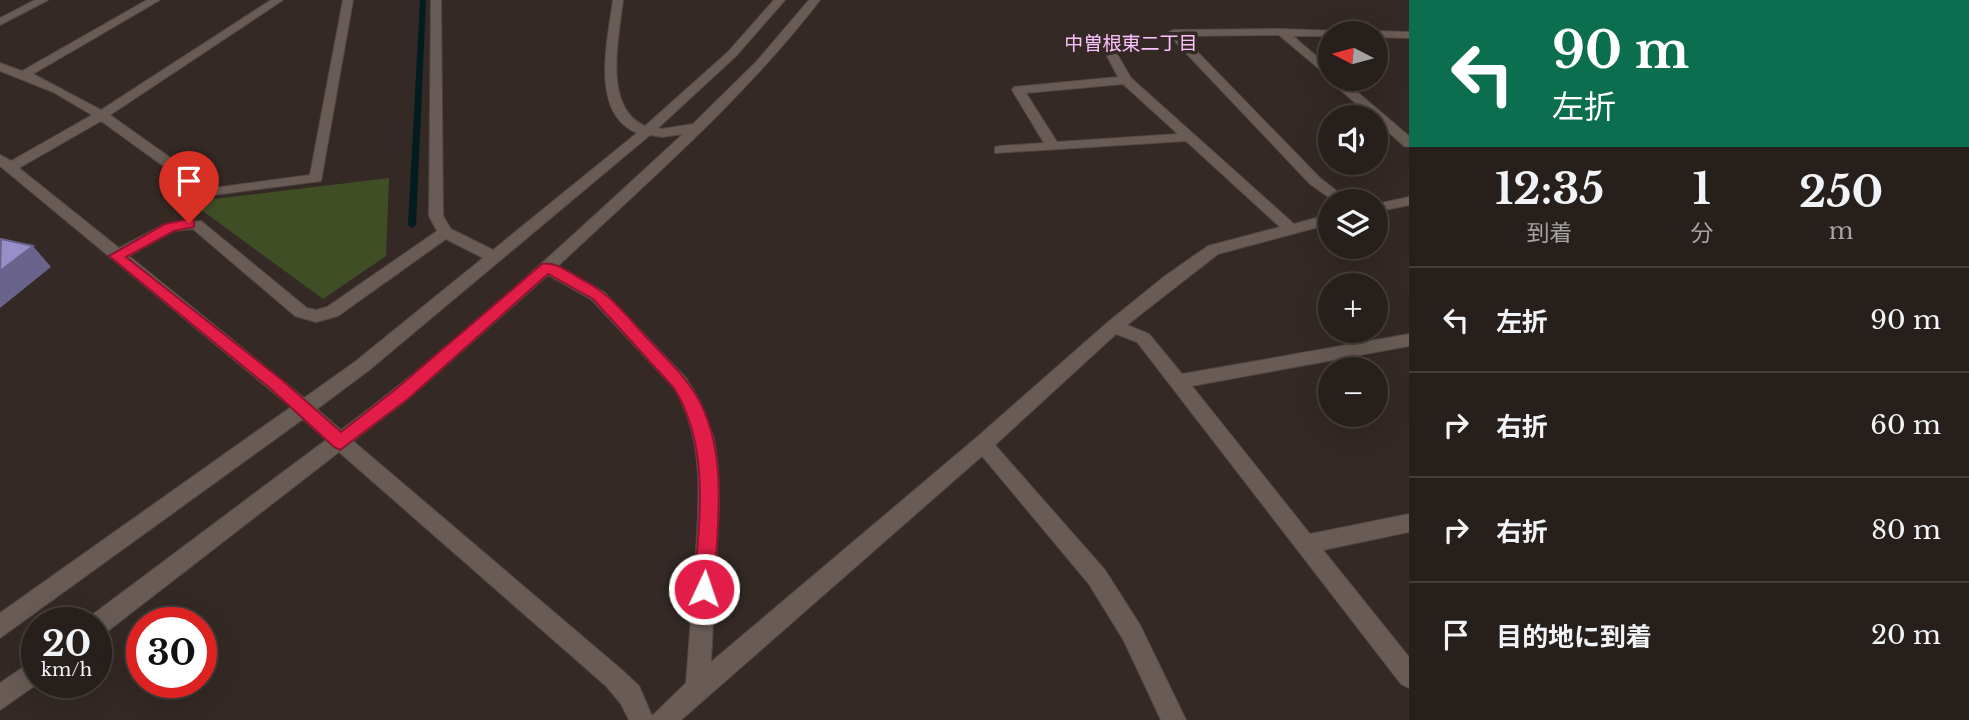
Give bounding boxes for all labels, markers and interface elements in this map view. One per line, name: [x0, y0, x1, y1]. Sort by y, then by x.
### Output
text: 90 m: [1552, 20, 1689, 81]
north arrow: [1318, 21, 1388, 91]
map controls: [1318, 21, 1388, 427]
icon: left: [1437, 28, 1528, 119]
district label: 中曽根東二丁目: [1064, 32, 1198, 55]
text: 左折: [1552, 87, 1616, 127]
button: sound: [1318, 105, 1388, 175]
pin: [159, 151, 219, 223]
icon: arrive: [170, 162, 208, 200]
text: 12:35: [1495, 163, 1604, 215]
text: 1: [1692, 163, 1711, 215]
text: 250: [1799, 166, 1883, 218]
button: layers: [1318, 189, 1388, 259]
text: m: [1829, 217, 1853, 245]
text: 到着: [1527, 219, 1573, 247]
text: 分: [1690, 219, 1713, 247]
button: +: [1318, 273, 1388, 343]
icon: left: [1437, 301, 1475, 339]
text: 90 m: [1870, 304, 1941, 336]
text: 左折: [1496, 306, 1548, 338]
button: −: [1318, 357, 1388, 427]
icon: right: [1437, 406, 1475, 444]
text: 60 m: [1870, 409, 1941, 441]
text: 右折: [1496, 411, 1548, 443]
icon: right: [1437, 511, 1475, 549]
text: 80 m: [1871, 514, 1941, 546]
text: 右折: [1496, 516, 1548, 548]
position arrow: [667, 552, 741, 626]
speed limit sign: 30: [126, 607, 217, 698]
icon: arrive: [1437, 616, 1475, 654]
text: 20 m: [1871, 619, 1941, 651]
text: 目的地に到着: [1496, 621, 1652, 653]
text: 20: [42, 622, 91, 665]
text: km/h: [41, 659, 92, 681]

